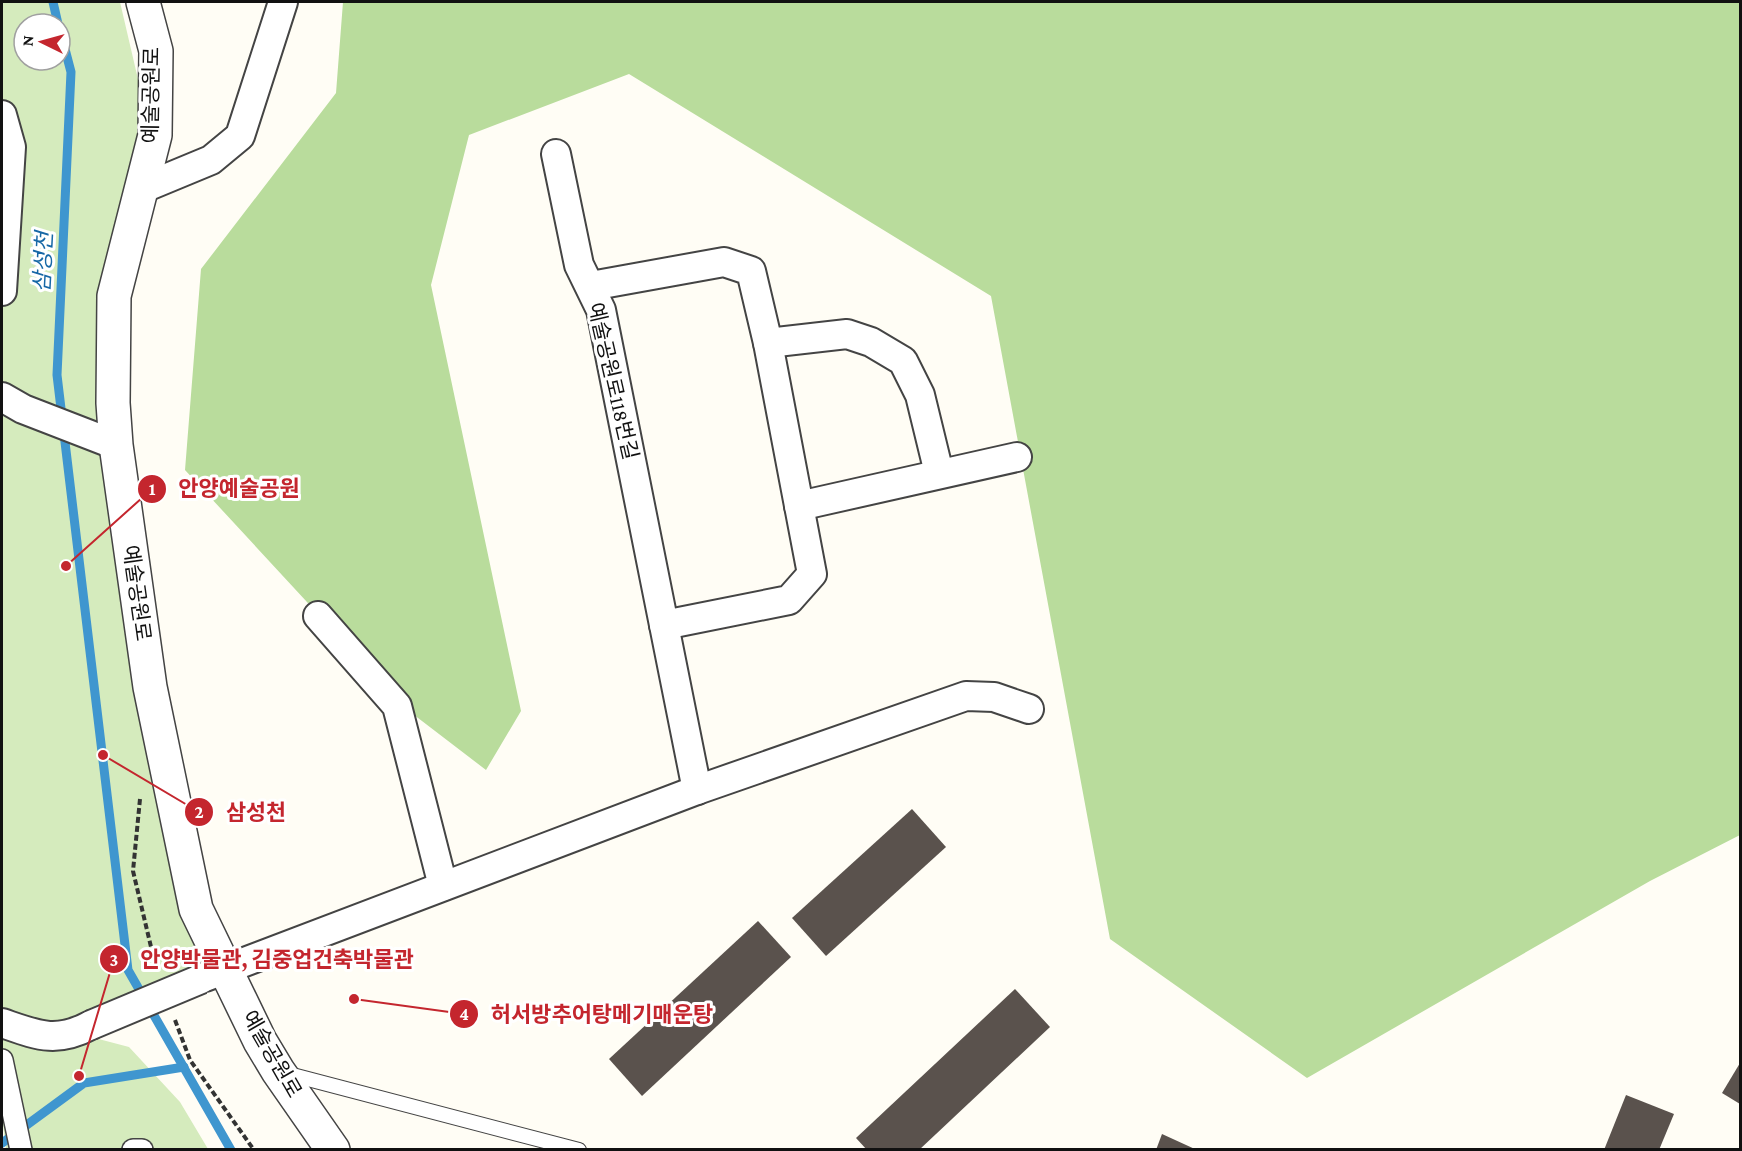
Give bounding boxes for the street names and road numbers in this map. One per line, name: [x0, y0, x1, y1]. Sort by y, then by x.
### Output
street label: 예술공원로: [138, 46, 164, 144]
street label: 예술공원로118번길: [583, 300, 643, 462]
street label: 예술공원로: [118, 543, 156, 643]
street label: 예술공원로: [237, 1006, 307, 1102]

